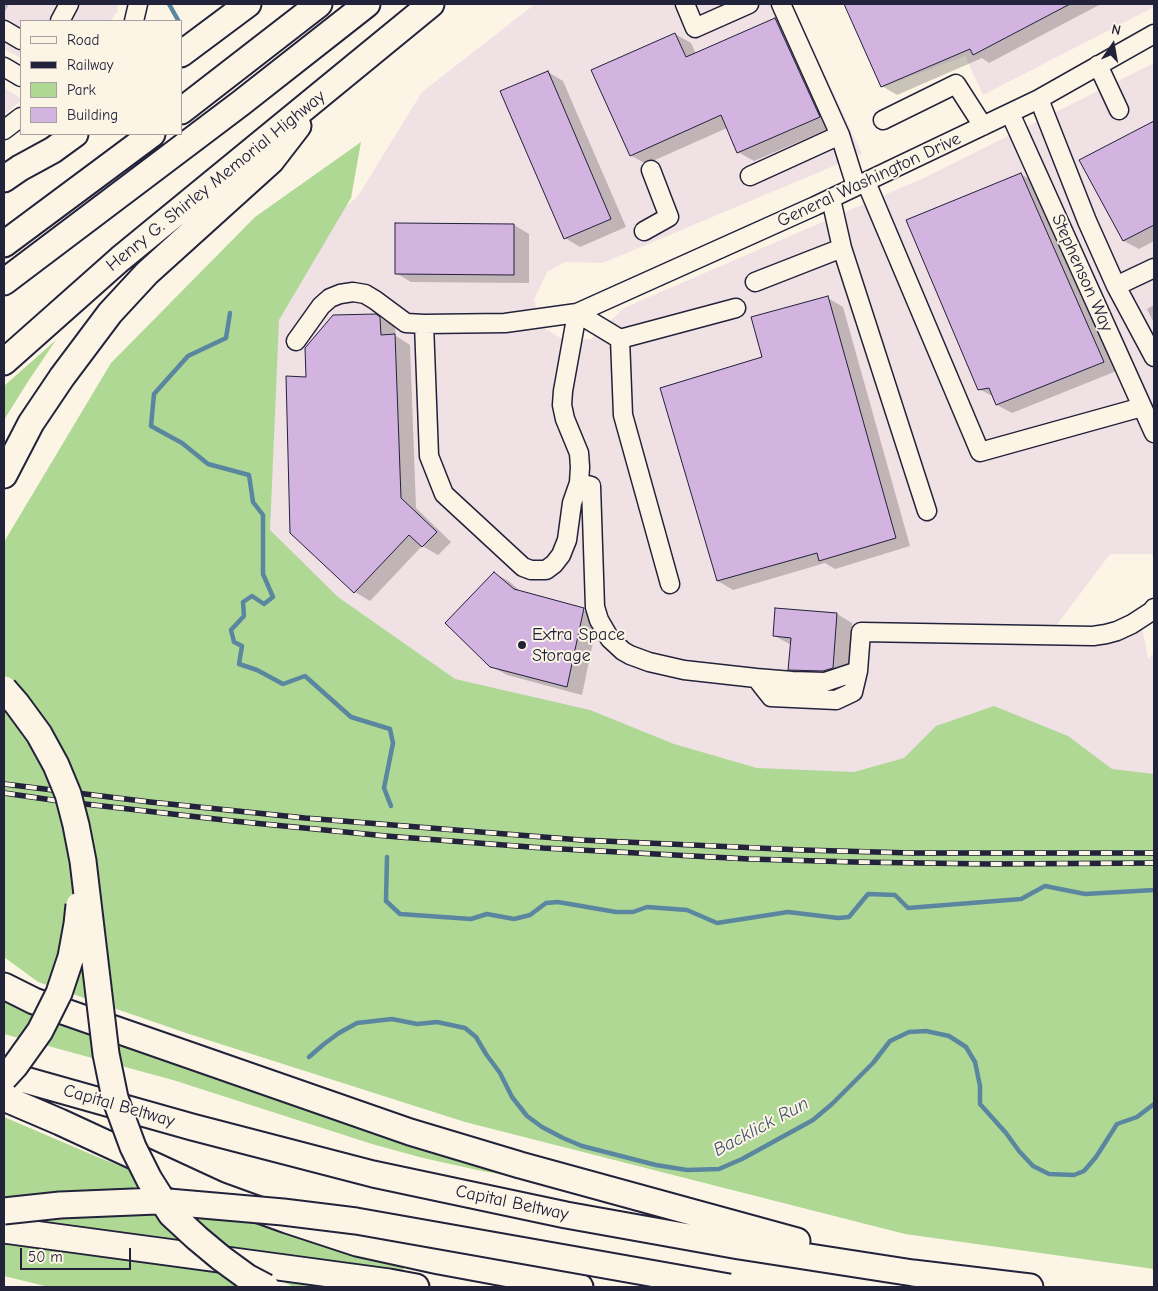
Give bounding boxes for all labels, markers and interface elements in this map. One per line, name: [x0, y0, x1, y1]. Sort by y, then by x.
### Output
legend: [20, 20, 182, 135]
north arrow: [1088, 20, 1138, 70]
text: N: [1110, 21, 1122, 39]
text: Road: [67, 31, 99, 49]
text: Railway: [67, 56, 113, 74]
text: Park: [67, 81, 96, 99]
street label: Henry G. Shirley Memorial Highway: [102, 86, 330, 276]
text: Building: [67, 106, 118, 124]
street label: General Washington Drive: [774, 128, 964, 232]
street label: Stephenson Way: [1046, 211, 1118, 335]
place label: Extra Space Storage: [532, 624, 625, 666]
marker: Extra Space Storage: [516, 639, 528, 651]
street label: Capital Beltway: [61, 1080, 177, 1132]
water label: Backlick Run: [709, 1092, 813, 1162]
street label: Capital Beltway: [454, 1180, 570, 1226]
scale bar: [22, 1238, 134, 1270]
text: 50 m: [28, 1248, 63, 1266]

